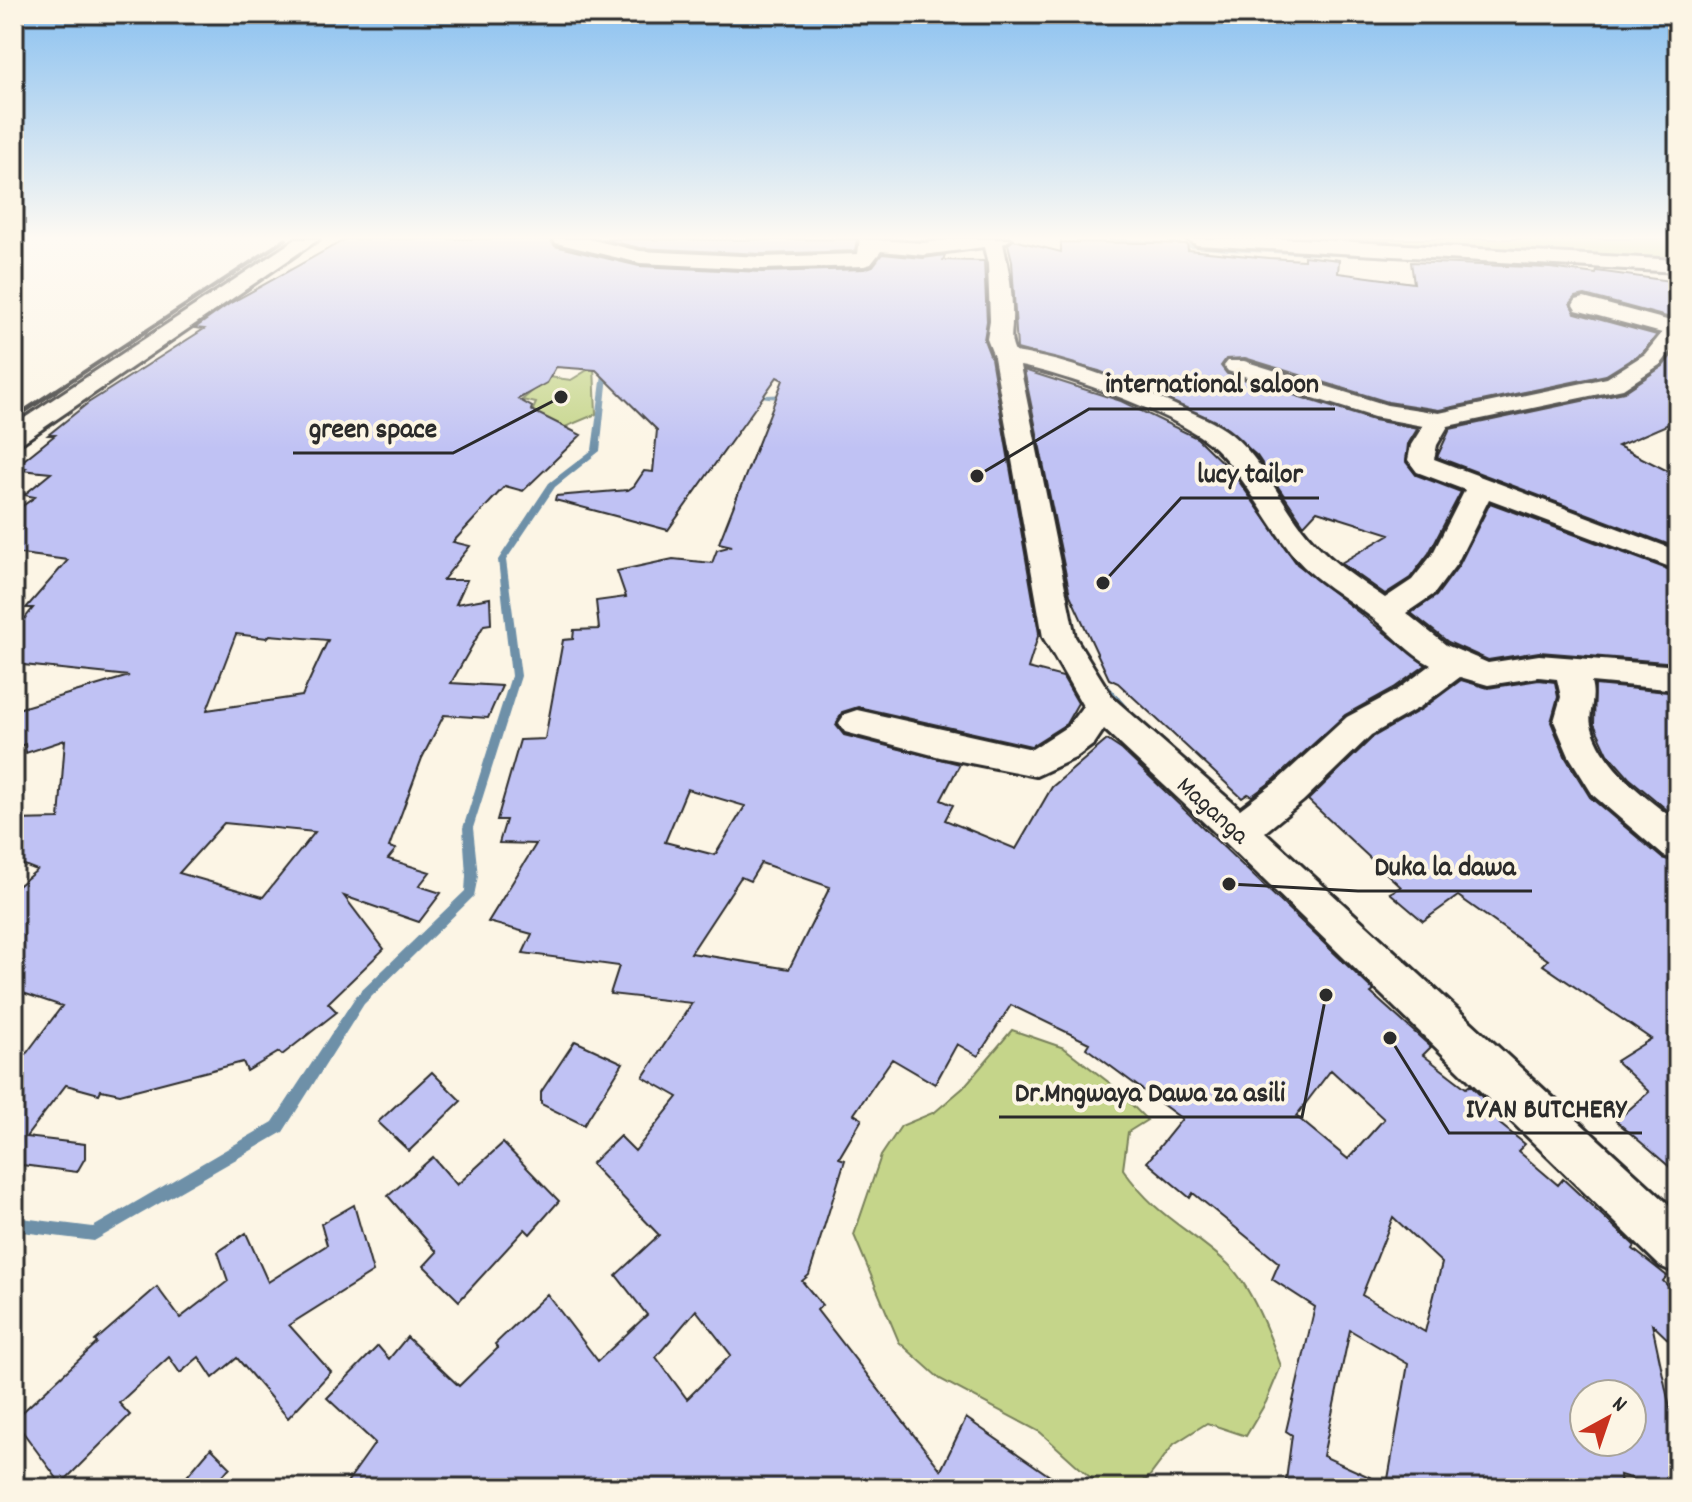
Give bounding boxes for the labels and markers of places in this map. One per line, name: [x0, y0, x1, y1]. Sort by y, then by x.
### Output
callout: international saloon: [1089, 357, 1335, 409]
callout: green space: [293, 401, 453, 453]
callout: lucy tailor: [1181, 446, 1319, 498]
callout: Duka la dawa: [1358, 839, 1532, 891]
callout: Dr.Mngwaya Dawa za asili: [999, 1065, 1302, 1117]
callout: IVAN BUTCHERY: [1449, 1081, 1642, 1133]

